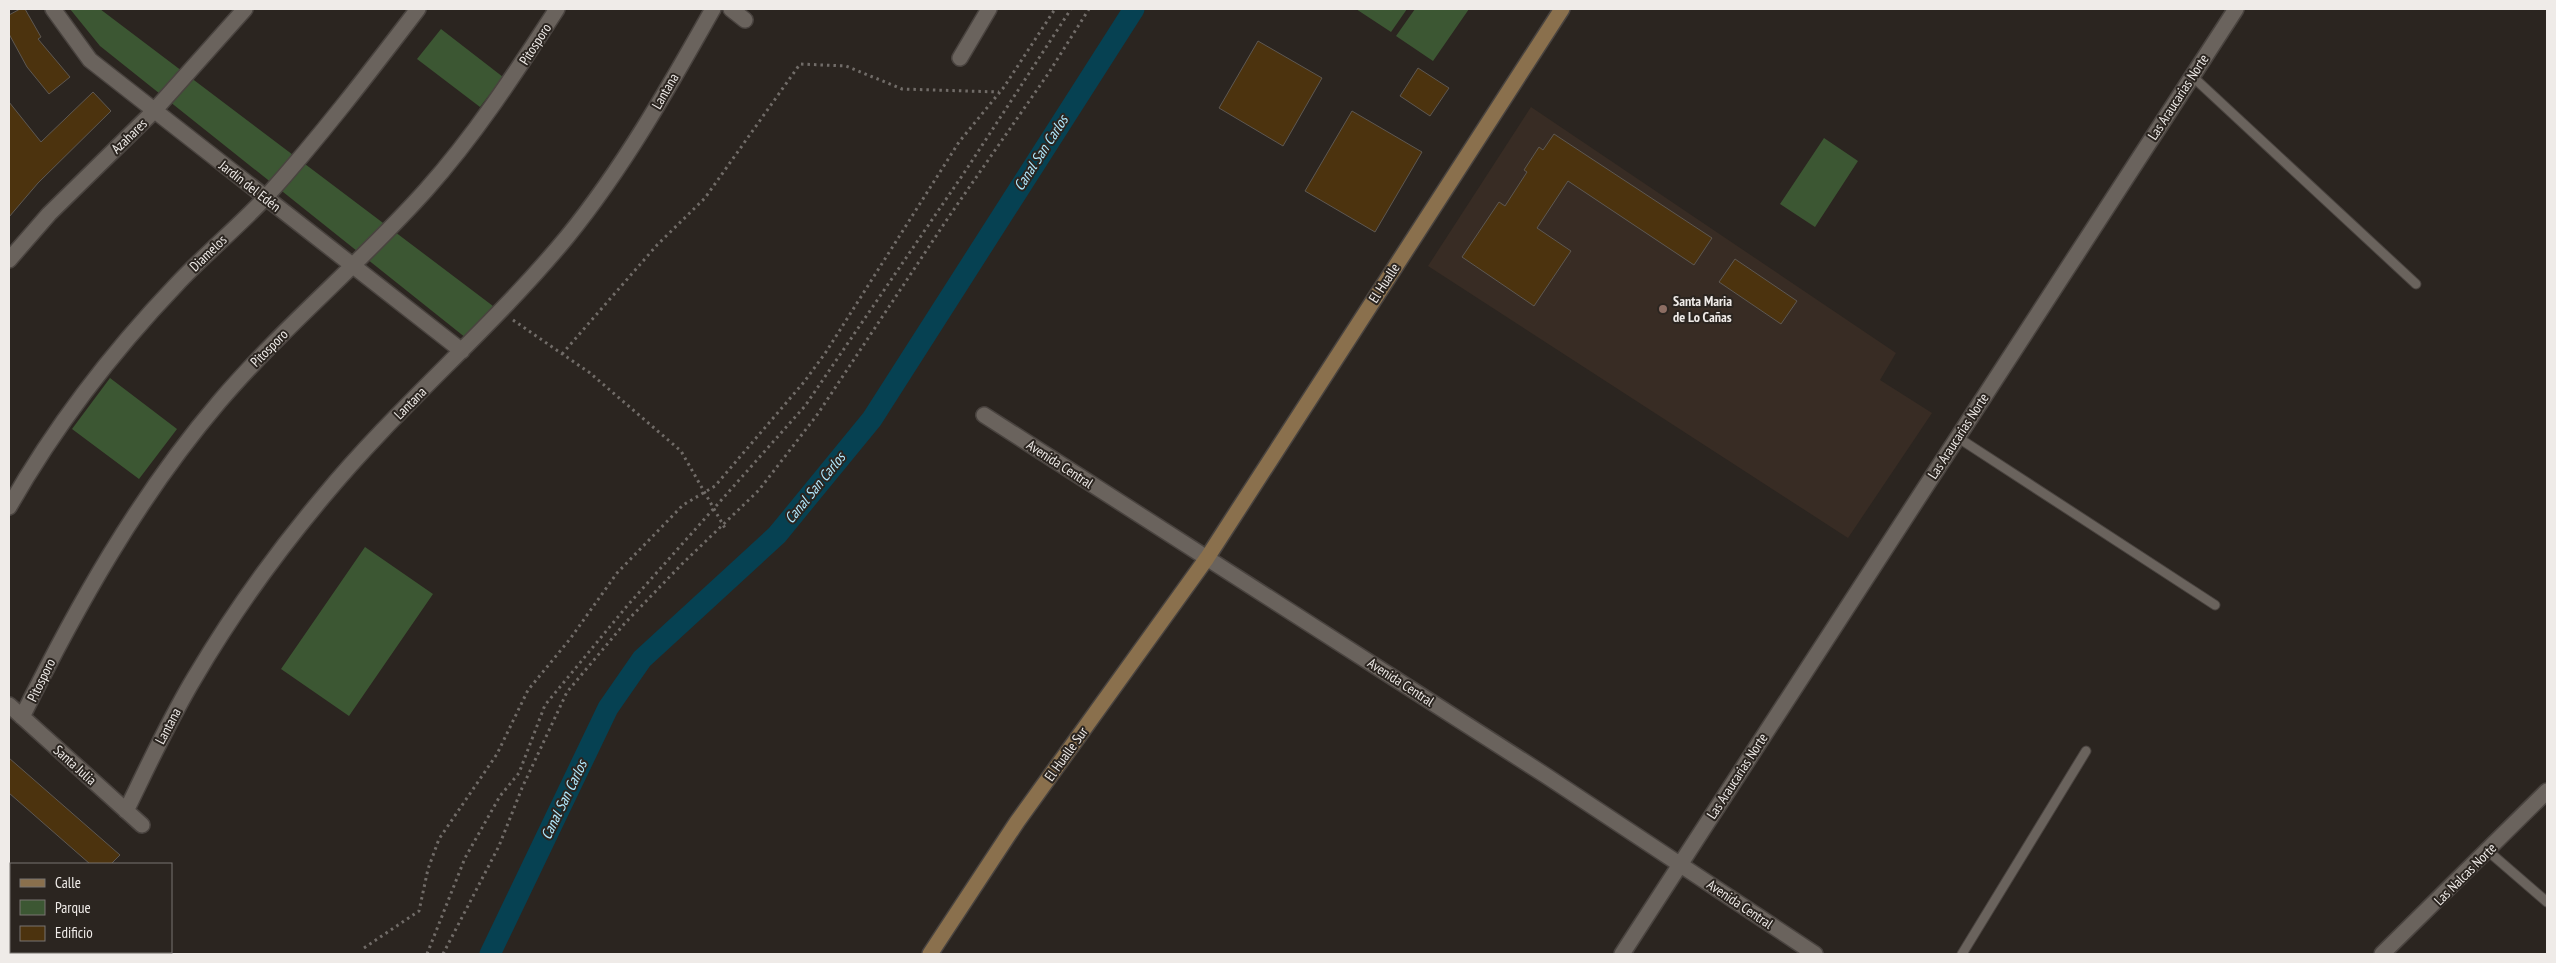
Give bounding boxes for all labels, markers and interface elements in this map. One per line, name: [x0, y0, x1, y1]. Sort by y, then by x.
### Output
street label: Pitosporo: [515, 20, 555, 68]
street label: Las Araucarias Norte: [2144, 51, 2213, 143]
street label: Lantana: [648, 70, 682, 112]
water label: Canal San Carlos: [1009, 110, 1073, 194]
street label: Azahares: [107, 114, 151, 157]
street label: Jardín del Edén: [215, 156, 284, 216]
street label: Diamelos: [186, 231, 231, 275]
street label: El Hualle: [1365, 260, 1404, 306]
place label: Santa Maria de Lo Cañas: [1673, 292, 1732, 326]
marker: Santa Maria de Lo Cañas: [1657, 303, 1669, 315]
street label: Pitosporo: [246, 325, 292, 371]
street label: Lantana: [390, 383, 430, 423]
street label: Las Araucarias Norte: [1924, 390, 1993, 482]
street label: Avenida Central: [1023, 436, 1097, 493]
water label: Canal San Carlos: [780, 447, 850, 527]
street label: Avenida Central: [1364, 654, 1438, 711]
street label: Pitosporo: [23, 655, 59, 705]
street label: Lantana: [151, 705, 185, 747]
street label: El Hualle Sur: [1040, 723, 1092, 785]
street label: Las Araucarias Norte: [1703, 730, 1772, 822]
street label: Santa Julia: [50, 741, 100, 789]
water label: Canal San Carlos: [536, 755, 592, 843]
street label: Las Nalcas Norte: [2430, 839, 2500, 909]
legend: [10, 863, 172, 953]
text: Calle: [55, 873, 81, 892]
street label: Avenida Central: [1704, 875, 1777, 933]
text: Parque: [55, 898, 91, 917]
text: Edificio: [55, 923, 93, 942]

